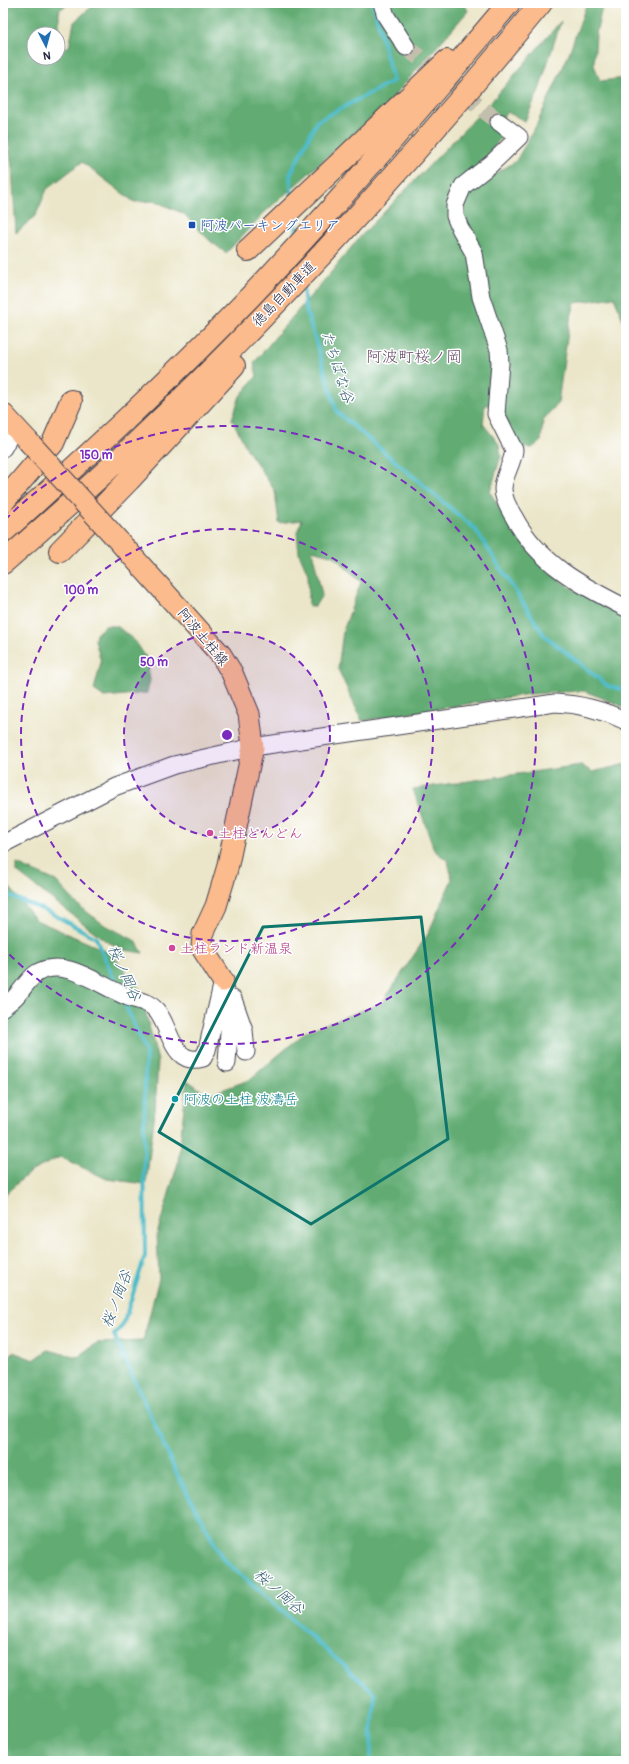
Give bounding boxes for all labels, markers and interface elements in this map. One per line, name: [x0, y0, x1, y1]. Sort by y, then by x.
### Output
north arrow: [26, 26, 66, 66]
text: N: [42, 49, 51, 62]
place label: 阿波パーキングエリア: [200, 217, 340, 234]
marker: 阿波パーキングエリア: [187, 220, 197, 230]
street label: 徳島自動車道: [249, 258, 319, 330]
water label: たちばな谷: [316, 329, 358, 406]
district label: 阿波町桜ノ岡: [366, 347, 462, 367]
text: 150 m: [80, 448, 113, 463]
text: 100 m: [64, 583, 99, 598]
street label: 阿波土柱線: [174, 605, 232, 669]
text: 50 m: [140, 655, 168, 670]
centre of rings: [220, 728, 234, 742]
place label: 土柱どんどん: [218, 825, 303, 842]
marker: 土柱どんどん: [205, 828, 215, 838]
place label: 土柱ランド新温泉: [180, 940, 292, 957]
water label: 桜ノ岡谷: [103, 942, 145, 1005]
marker: 土柱ランド新温泉: [167, 943, 177, 953]
place label: 阿波の土柱 波濤岳: [183, 1091, 298, 1108]
marker: 阿波の土柱 波濤岳: [170, 1094, 180, 1104]
water label: 桜ノ岡谷: [97, 1267, 137, 1330]
water label: 桜ノ岡谷: [250, 1565, 309, 1620]

